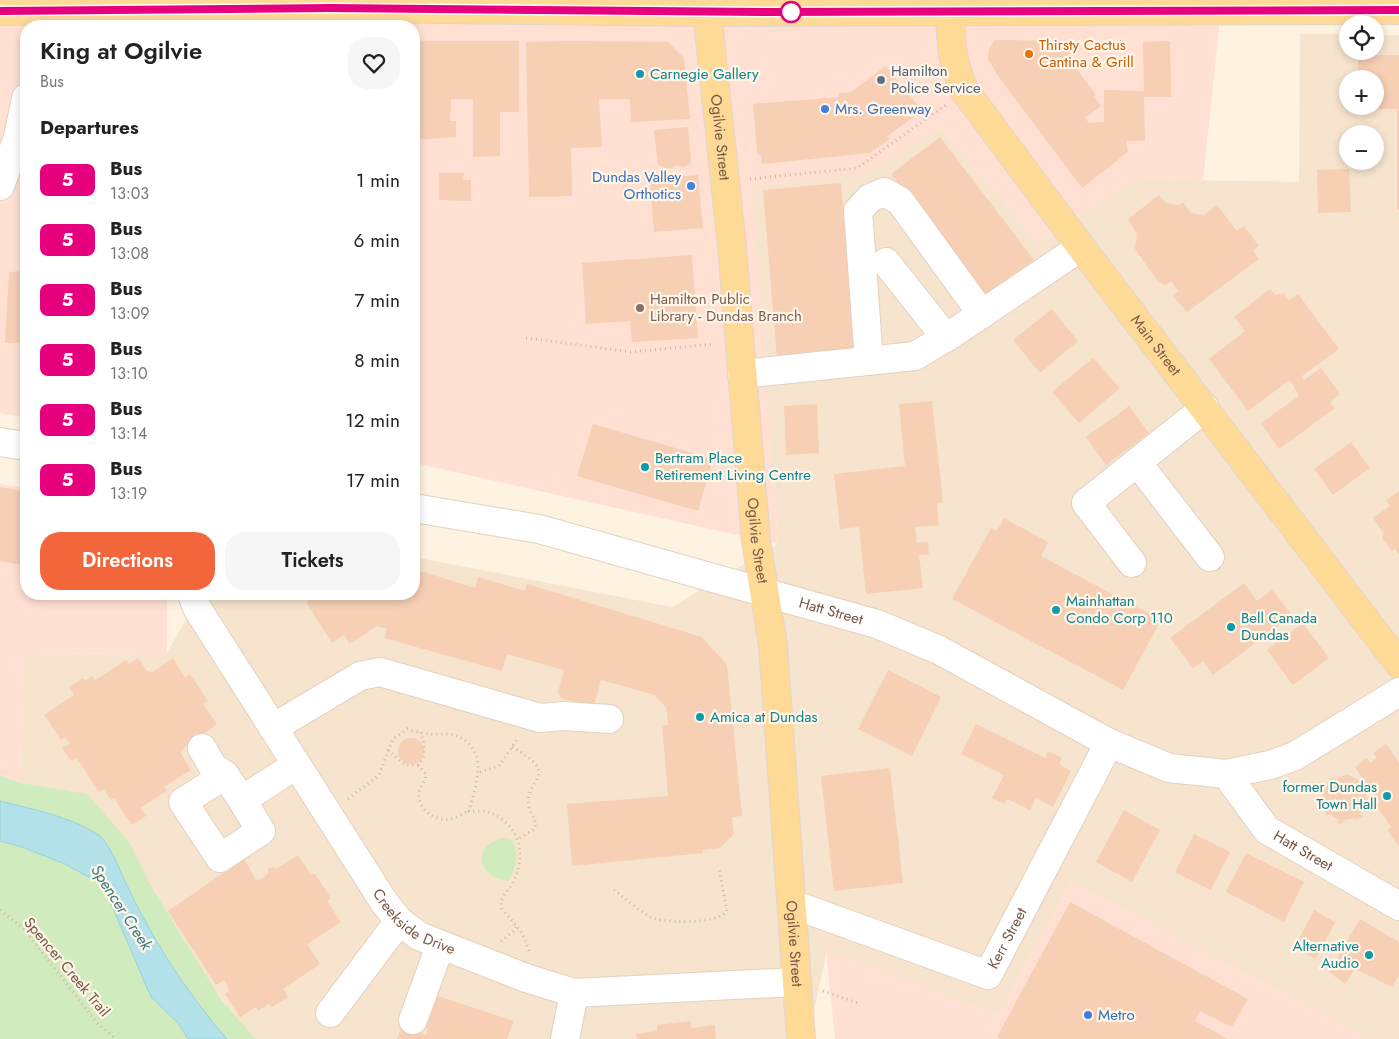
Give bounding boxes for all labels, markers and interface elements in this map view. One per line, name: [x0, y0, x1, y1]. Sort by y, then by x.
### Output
unlabelled marker: [780, 1, 802, 23]
map controls: [1339, 15, 1384, 170]
button: locate: [1339, 15, 1384, 60]
text: King at Ogilvie: [40, 33, 202, 68]
place label: Thirsty Cactus Cantina & Grill: [1039, 34, 1134, 73]
button: heart: [348, 37, 400, 89]
marker: Thirsty Cactus Cantina & Grill: [1023, 48, 1035, 60]
place label: Hamilton Police Service: [891, 60, 981, 99]
place label: Carnegie Gallery: [650, 63, 759, 85]
marker: Carnegie Gallery: [634, 68, 646, 80]
text: Bus: [40, 70, 64, 93]
button: +: [1339, 70, 1384, 115]
marker: Hamilton Police Service: [875, 74, 887, 86]
street label: Ogilvie Street: [705, 93, 736, 182]
place label: Mrs. Greenway: [835, 98, 931, 120]
marker: Mrs. Greenway: [819, 103, 831, 115]
text: Departures: [40, 114, 139, 141]
button: −: [1339, 125, 1384, 170]
text: Bus: [110, 155, 142, 182]
place label: Dundas Valley Orthotics: [592, 166, 681, 205]
text: 5: [62, 167, 73, 193]
text: 1 min: [356, 167, 400, 194]
marker: Dundas Valley Orthotics: [685, 180, 697, 192]
text: 13:03: [110, 182, 149, 205]
text: Bus: [110, 215, 142, 242]
text: 5: [62, 227, 73, 253]
text: 6 min: [354, 227, 400, 254]
text: 13:08: [110, 242, 149, 265]
text: Bus: [110, 275, 142, 302]
text: 5: [62, 287, 73, 313]
text: 7 min: [355, 287, 400, 314]
place label: Hamilton Public Library - Dundas Branch: [650, 288, 802, 327]
text: 13:09: [110, 302, 150, 325]
marker: Hamilton Public Library - Dundas Branch: [634, 302, 646, 314]
street label: Main Street: [1125, 310, 1187, 381]
text: Bus: [110, 335, 142, 362]
text: 5: [62, 347, 73, 373]
text: 8 min: [354, 347, 400, 374]
text: 13:10: [110, 362, 148, 385]
text: Bus: [110, 395, 142, 422]
text: 5: [62, 407, 73, 433]
text: 12 min: [345, 407, 400, 434]
text: 13:14: [110, 422, 147, 445]
place label: Bertram Place Retirement Living Centre: [655, 447, 811, 486]
text: Bus: [110, 455, 142, 482]
marker: Bertram Place Retirement Living Centre: [639, 461, 651, 473]
text: 5: [62, 467, 73, 493]
text: 17 min: [346, 467, 400, 494]
text: 13:19: [110, 482, 147, 505]
street label: Ogilvie Street: [741, 497, 774, 585]
button: Directions: [40, 532, 215, 590]
button: Tickets: [225, 532, 400, 590]
place label: Mainhattan Condo Corp 110: [1066, 590, 1173, 629]
street label: Hatt Street: [796, 592, 866, 631]
marker: Mainhattan Condo Corp 110: [1050, 604, 1062, 616]
place label: Bell Canada Dundas: [1241, 607, 1317, 646]
marker: Bell Canada Dundas: [1225, 621, 1237, 633]
place label: Amica at Dundas: [710, 706, 817, 728]
marker: Amica at Dundas: [694, 711, 706, 723]
place label: former Dundas Town Hall: [1283, 776, 1377, 815]
marker: former Dundas Town Hall: [1381, 790, 1393, 802]
street label: Hatt Street: [1269, 825, 1337, 877]
water label: Spencer Creek: [85, 860, 158, 955]
street label: Creekside Drive: [367, 884, 459, 960]
street label: Ogilvie Street: [780, 900, 808, 988]
street label: Kerr Street: [982, 903, 1033, 973]
street label: Spencer Creek Trail: [19, 912, 115, 1022]
place label: Alternative Audio: [1292, 935, 1359, 974]
marker: Alternative Audio: [1363, 949, 1375, 961]
place label: Metro: [1098, 1004, 1135, 1026]
marker: Metro: [1082, 1009, 1094, 1021]

